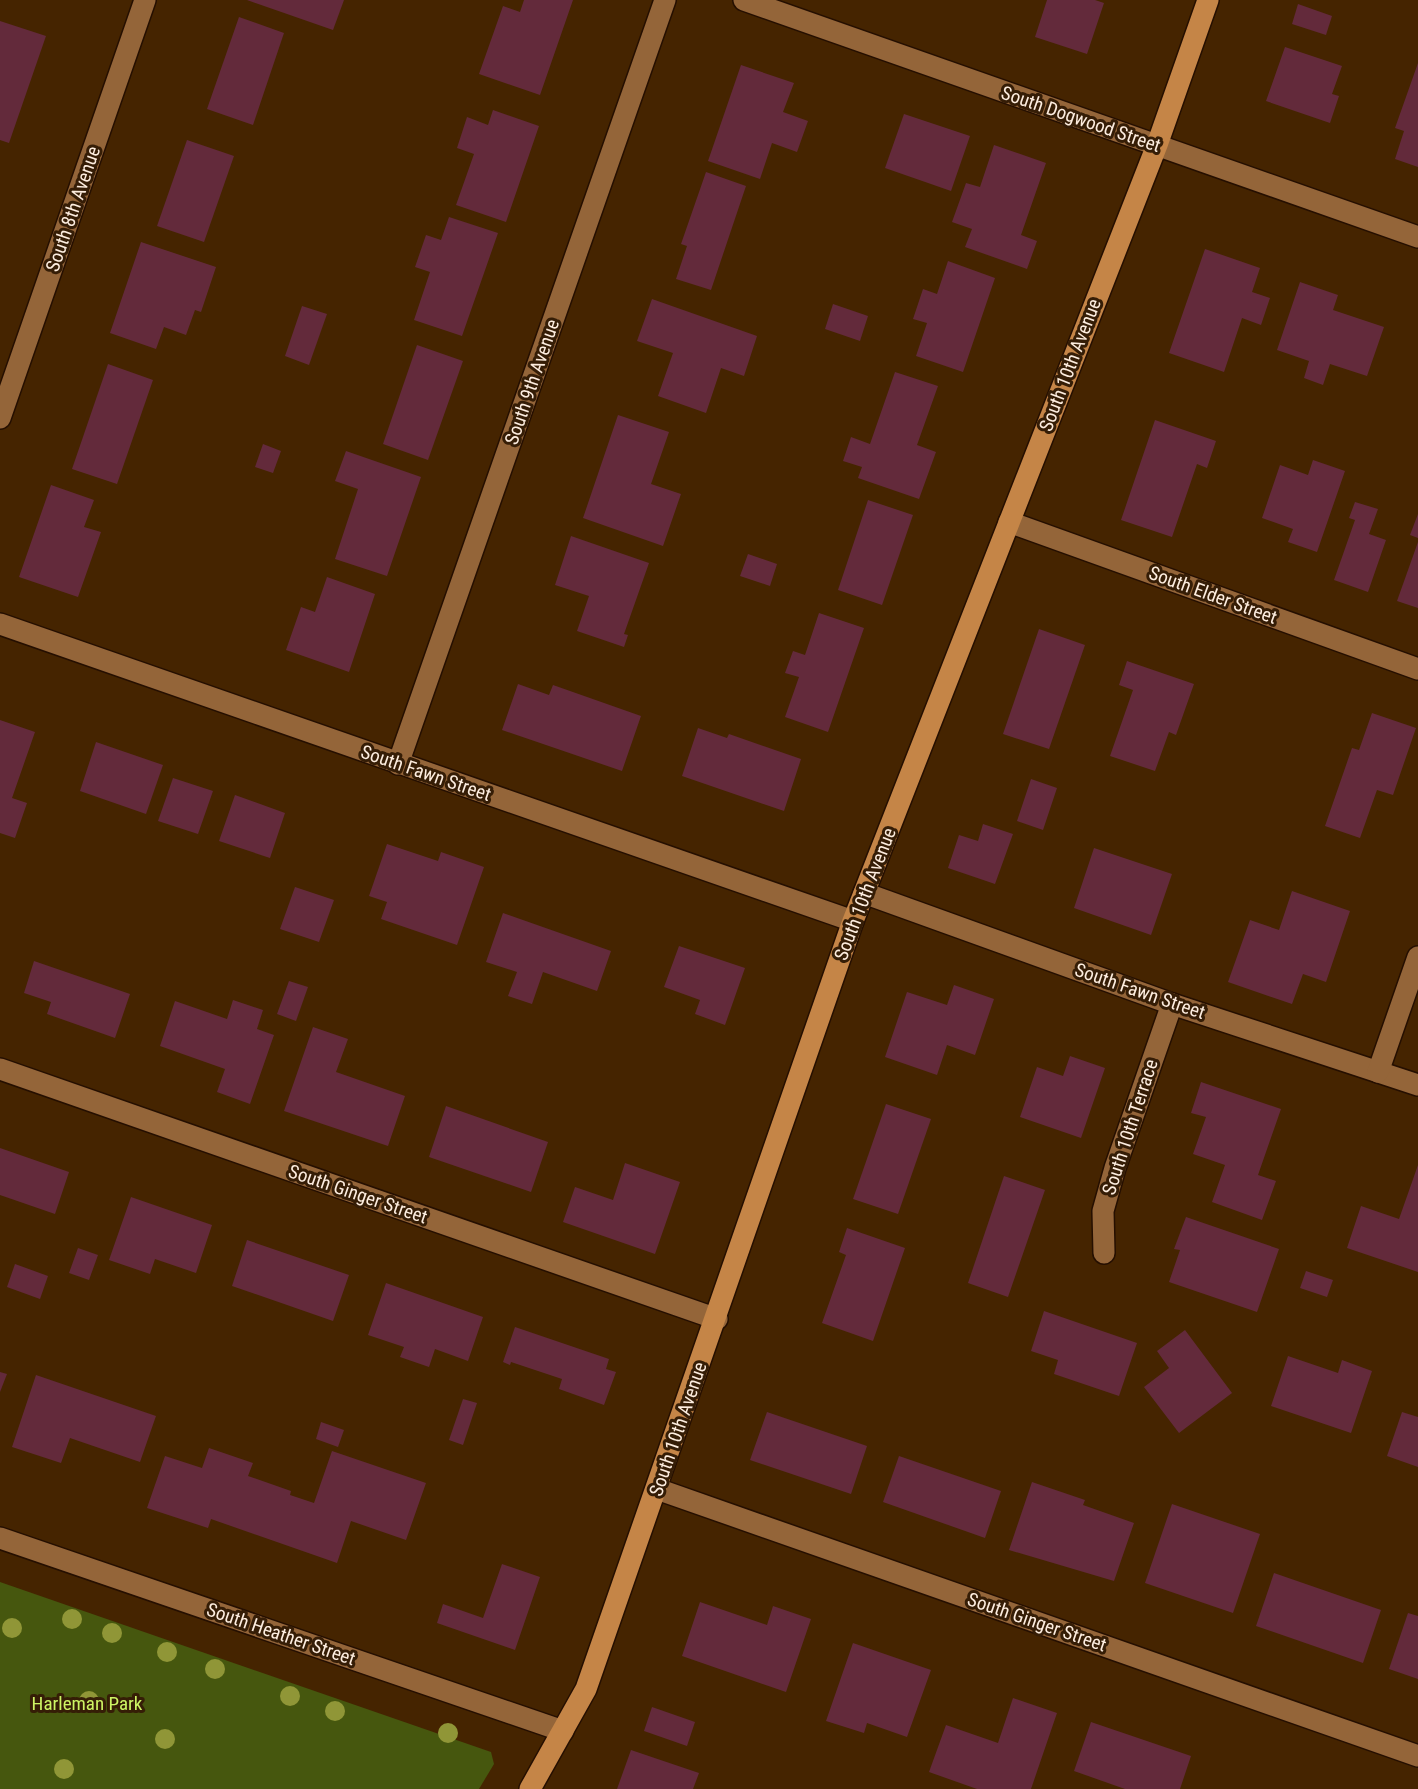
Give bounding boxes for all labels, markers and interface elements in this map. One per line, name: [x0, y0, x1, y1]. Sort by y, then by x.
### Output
street label: South Dogwood Street: [998, 81, 1164, 157]
street label: South 8th Avenue: [41, 143, 105, 275]
street label: South 10th Avenue: [1034, 295, 1106, 435]
street label: South 9th Avenue: [500, 316, 564, 448]
street label: South Elder Street: [1146, 561, 1280, 629]
street label: South Fawn Street: [358, 740, 494, 806]
street label: South 10th Avenue: [829, 824, 901, 964]
street label: South Fawn Street: [1072, 958, 1208, 1024]
street label: South 10th Terrace: [1097, 1056, 1163, 1198]
street label: South Ginger Street: [285, 1159, 431, 1229]
street label: South 10th Avenue: [644, 1359, 712, 1499]
street label: South Ginger Street: [964, 1587, 1110, 1657]
street label: South Heather Street: [204, 1598, 358, 1670]
park label: Harleman Park: [32, 1692, 143, 1715]

